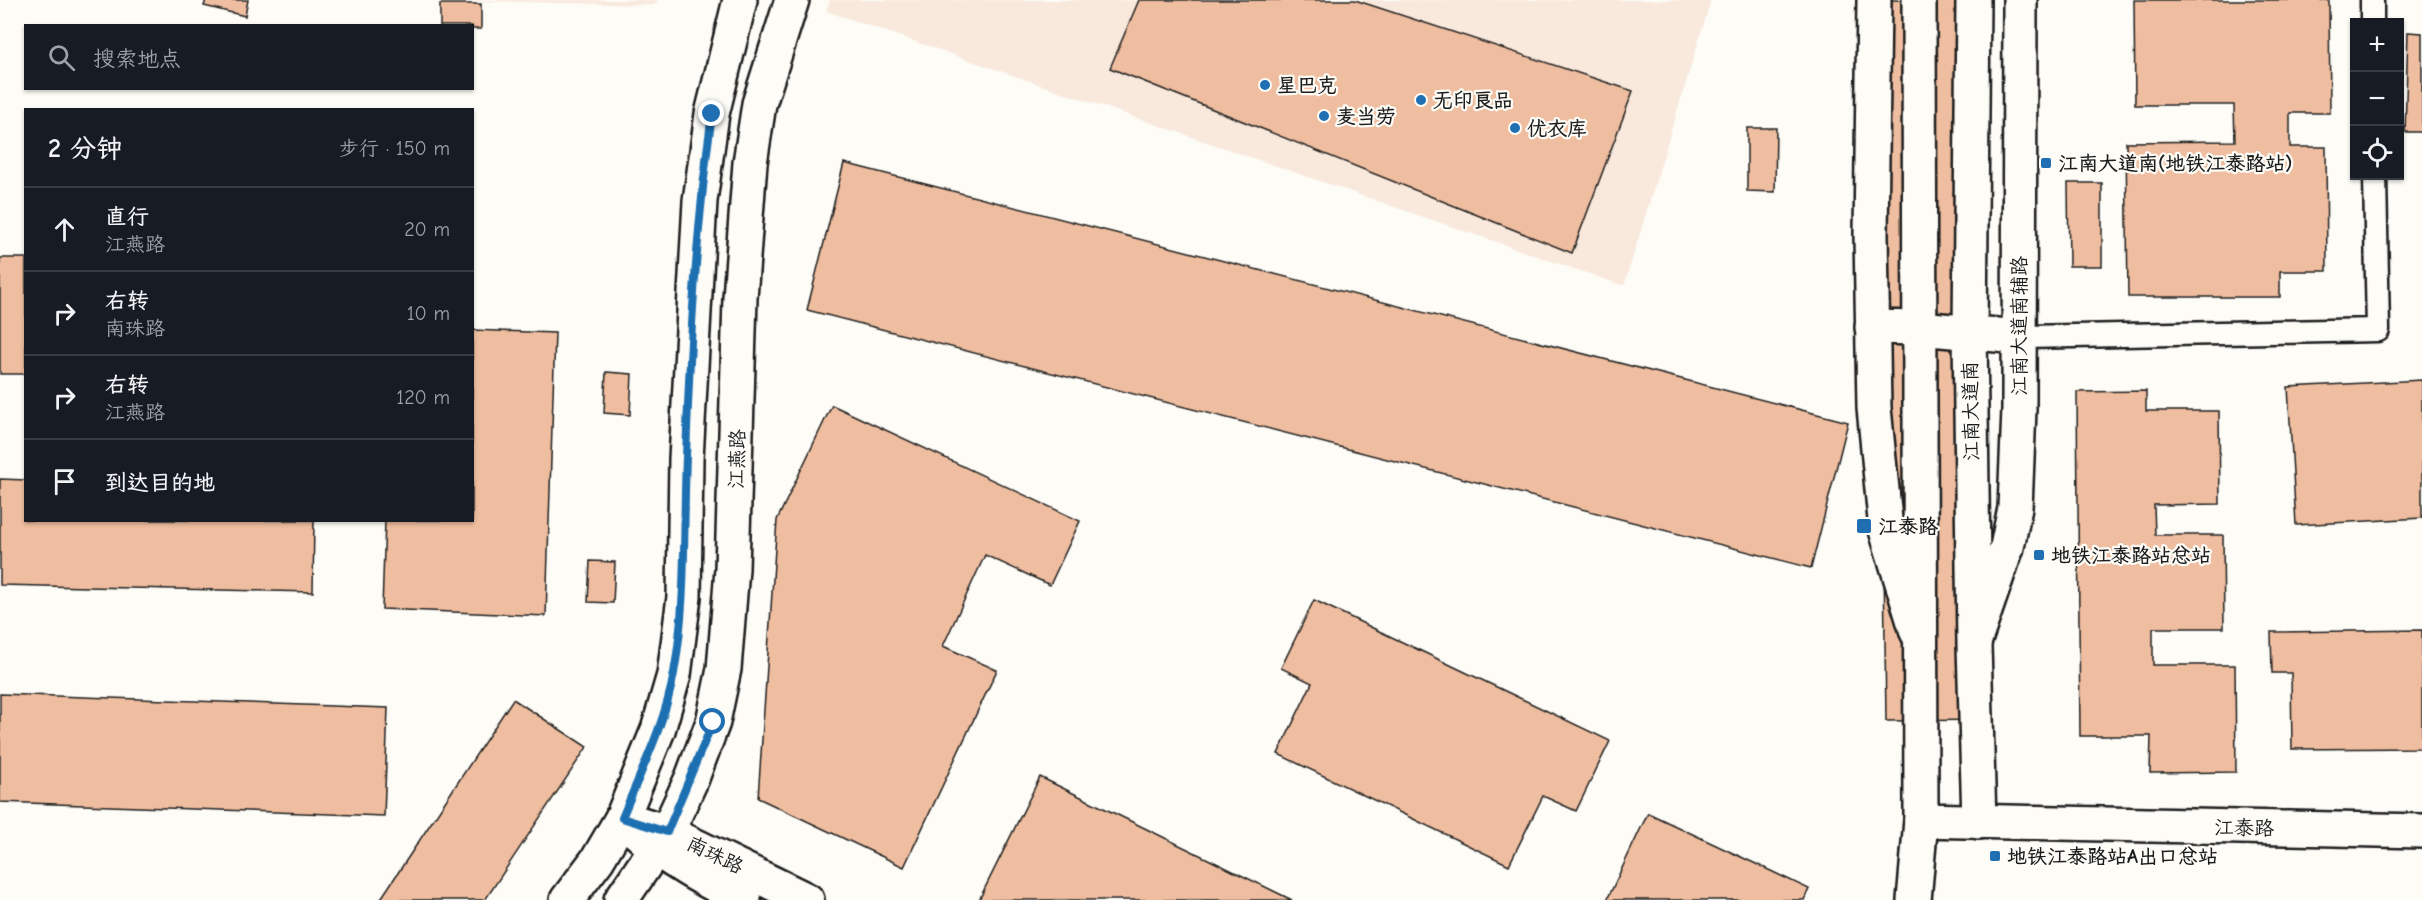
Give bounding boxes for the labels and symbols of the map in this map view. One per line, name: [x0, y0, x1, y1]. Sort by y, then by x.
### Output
place label: 星巴克: [1277, 74, 1337, 97]
marker: 星巴克: [1258, 78, 1272, 92]
place label: 无印良品: [1433, 89, 1513, 112]
marker: 无印良品: [1414, 93, 1428, 107]
route end: [698, 100, 724, 126]
place label: 麦当劳: [1336, 105, 1396, 128]
marker: 麦当劳: [1317, 109, 1331, 123]
place label: 优衣库: [1527, 117, 1587, 140]
marker: 优衣库: [1508, 121, 1522, 135]
place label: 江南大道南(地铁江泰路站): [2058, 152, 2292, 175]
marker: 江南大道南(地铁江泰路站): [2039, 156, 2053, 170]
street label: 江南大道南辅路: [2008, 255, 2031, 396]
street label: 江南大道南: [1959, 361, 1983, 461]
street label: 江燕路: [724, 428, 750, 489]
place label: 江泰路: [1878, 515, 1938, 538]
marker: 江泰路: [1855, 517, 1873, 535]
place label: 地铁江泰路站总站: [2051, 544, 2211, 567]
marker: 地铁江泰路站总站: [2032, 548, 2046, 562]
route start: [699, 708, 725, 734]
street label: 江泰路: [2214, 816, 2275, 840]
street label: 南珠路: [683, 832, 748, 879]
place label: 地铁江泰路站A出口总站: [2007, 845, 2218, 868]
marker: 地铁江泰路站A出口总站: [1988, 849, 2002, 863]

